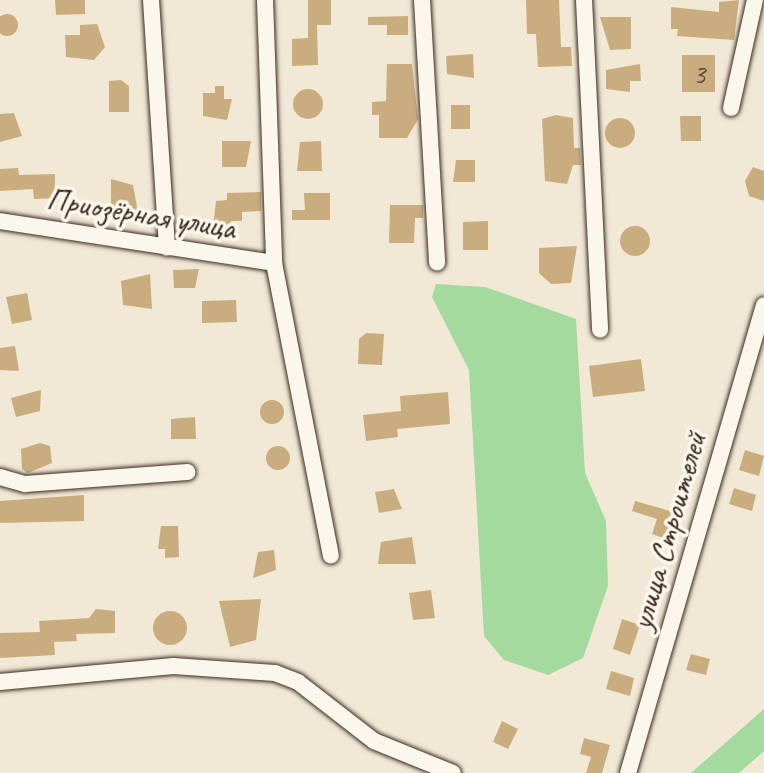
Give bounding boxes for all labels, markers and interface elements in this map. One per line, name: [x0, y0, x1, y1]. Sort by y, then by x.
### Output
house number: 3: [693, 57, 705, 91]
street label: Приозёрная улица: [43, 180, 239, 248]
street label: улица Строителей: [623, 429, 715, 633]

